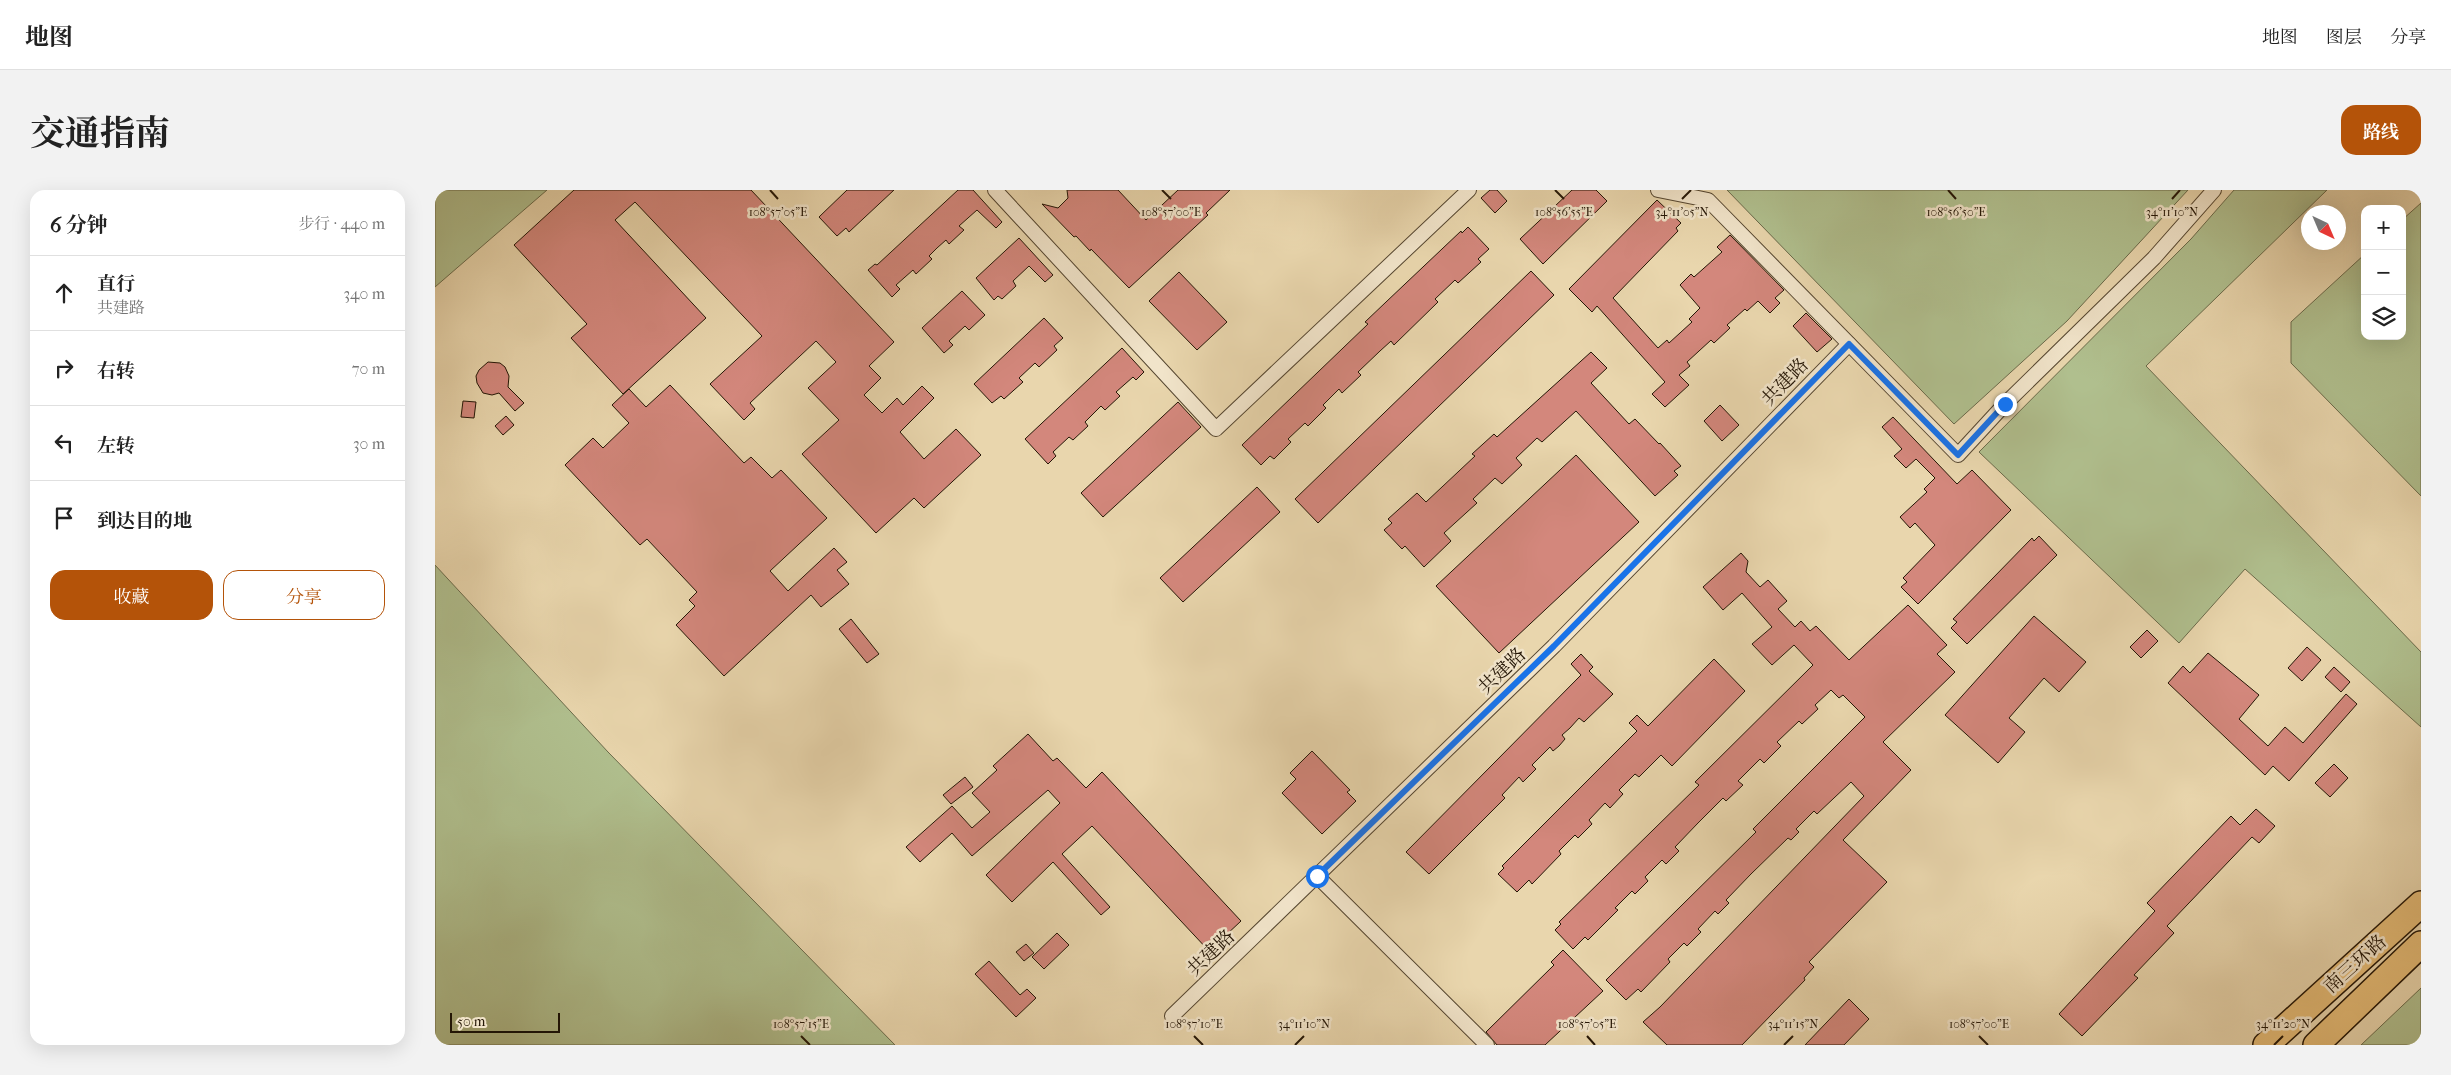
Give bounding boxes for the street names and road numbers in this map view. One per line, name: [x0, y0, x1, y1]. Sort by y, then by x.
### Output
street label: 共建路: [1757, 354, 1813, 410]
street label: 共建路: [1474, 643, 1530, 699]
street label: 共建路: [1183, 925, 1239, 981]
street label: 南三环路: [2319, 930, 2391, 998]

